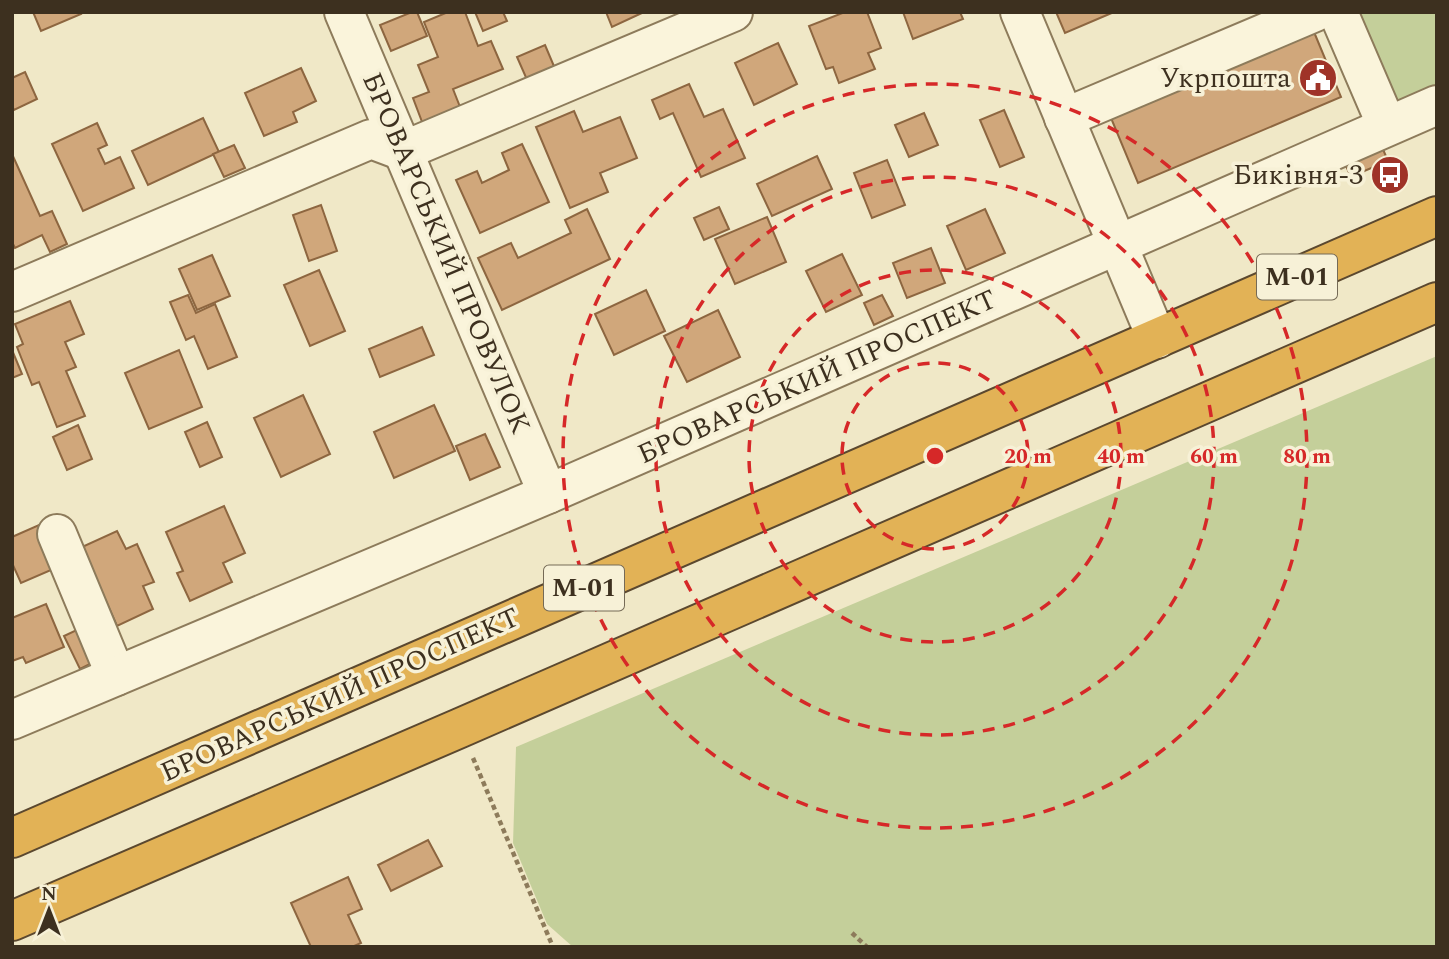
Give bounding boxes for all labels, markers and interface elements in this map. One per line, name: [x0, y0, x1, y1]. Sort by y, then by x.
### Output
place label: Укрпошта: [1160, 57, 1291, 100]
public building icon: Укрпошта: [1297, 57, 1339, 99]
street label: БРОВАРСЬКИЙ ПРОВУЛОК: [350, 65, 542, 441]
place label: Бикiвня-3: [1233, 154, 1363, 197]
bus stop icon: Бикiвня-3: [1369, 154, 1411, 196]
road number: М-01: [1257, 254, 1337, 300]
street label: БРОВАРСЬКИЙ ПРОСПЕКТ: [630, 278, 1004, 476]
text: 20 m: [1004, 441, 1052, 473]
text: 40 m: [1097, 441, 1145, 473]
text: 60 m: [1190, 441, 1238, 473]
text: 80 m: [1283, 441, 1331, 473]
centre of rings: [923, 444, 947, 468]
road number: М-01: [544, 566, 624, 610]
street label: БРОВАРСЬКИЙ ПРОСПЕКТ: [153, 596, 527, 794]
north arrow: [14, 875, 84, 945]
text: N: [41, 880, 57, 909]

